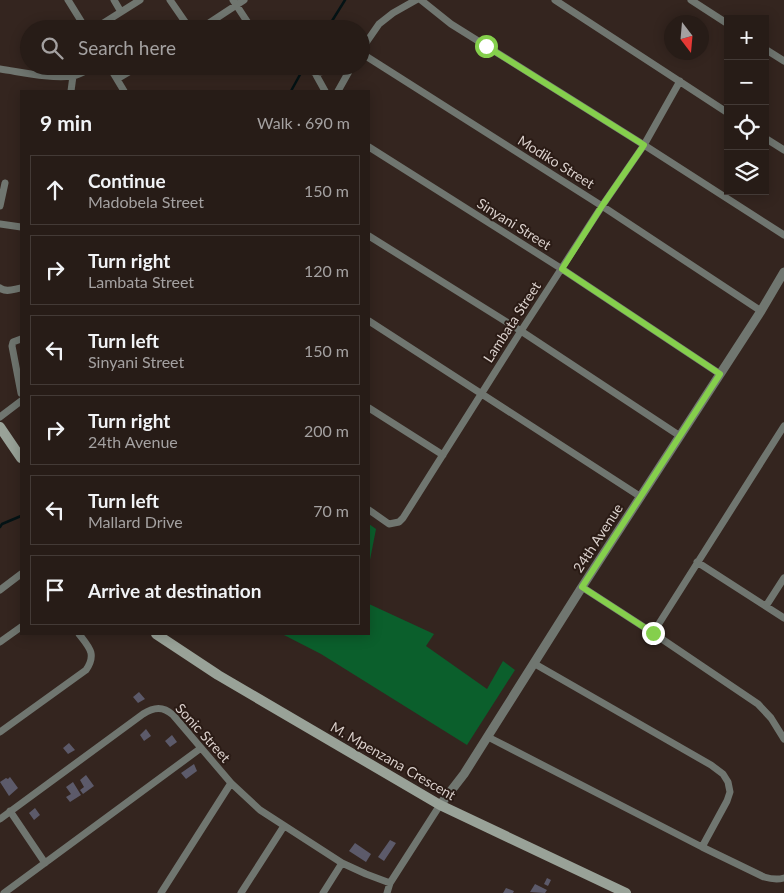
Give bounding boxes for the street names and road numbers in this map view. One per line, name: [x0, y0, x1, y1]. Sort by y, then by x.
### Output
street label: Modiko Street: [515, 131, 598, 192]
street label: Sinyani Street: [474, 194, 554, 253]
street label: Lambata Street: [479, 278, 544, 365]
street label: 24th Avenue: [569, 500, 626, 575]
street label: Sonic Street: [172, 700, 234, 766]
street label: M. Mpenzana Crescent: [328, 718, 459, 803]

